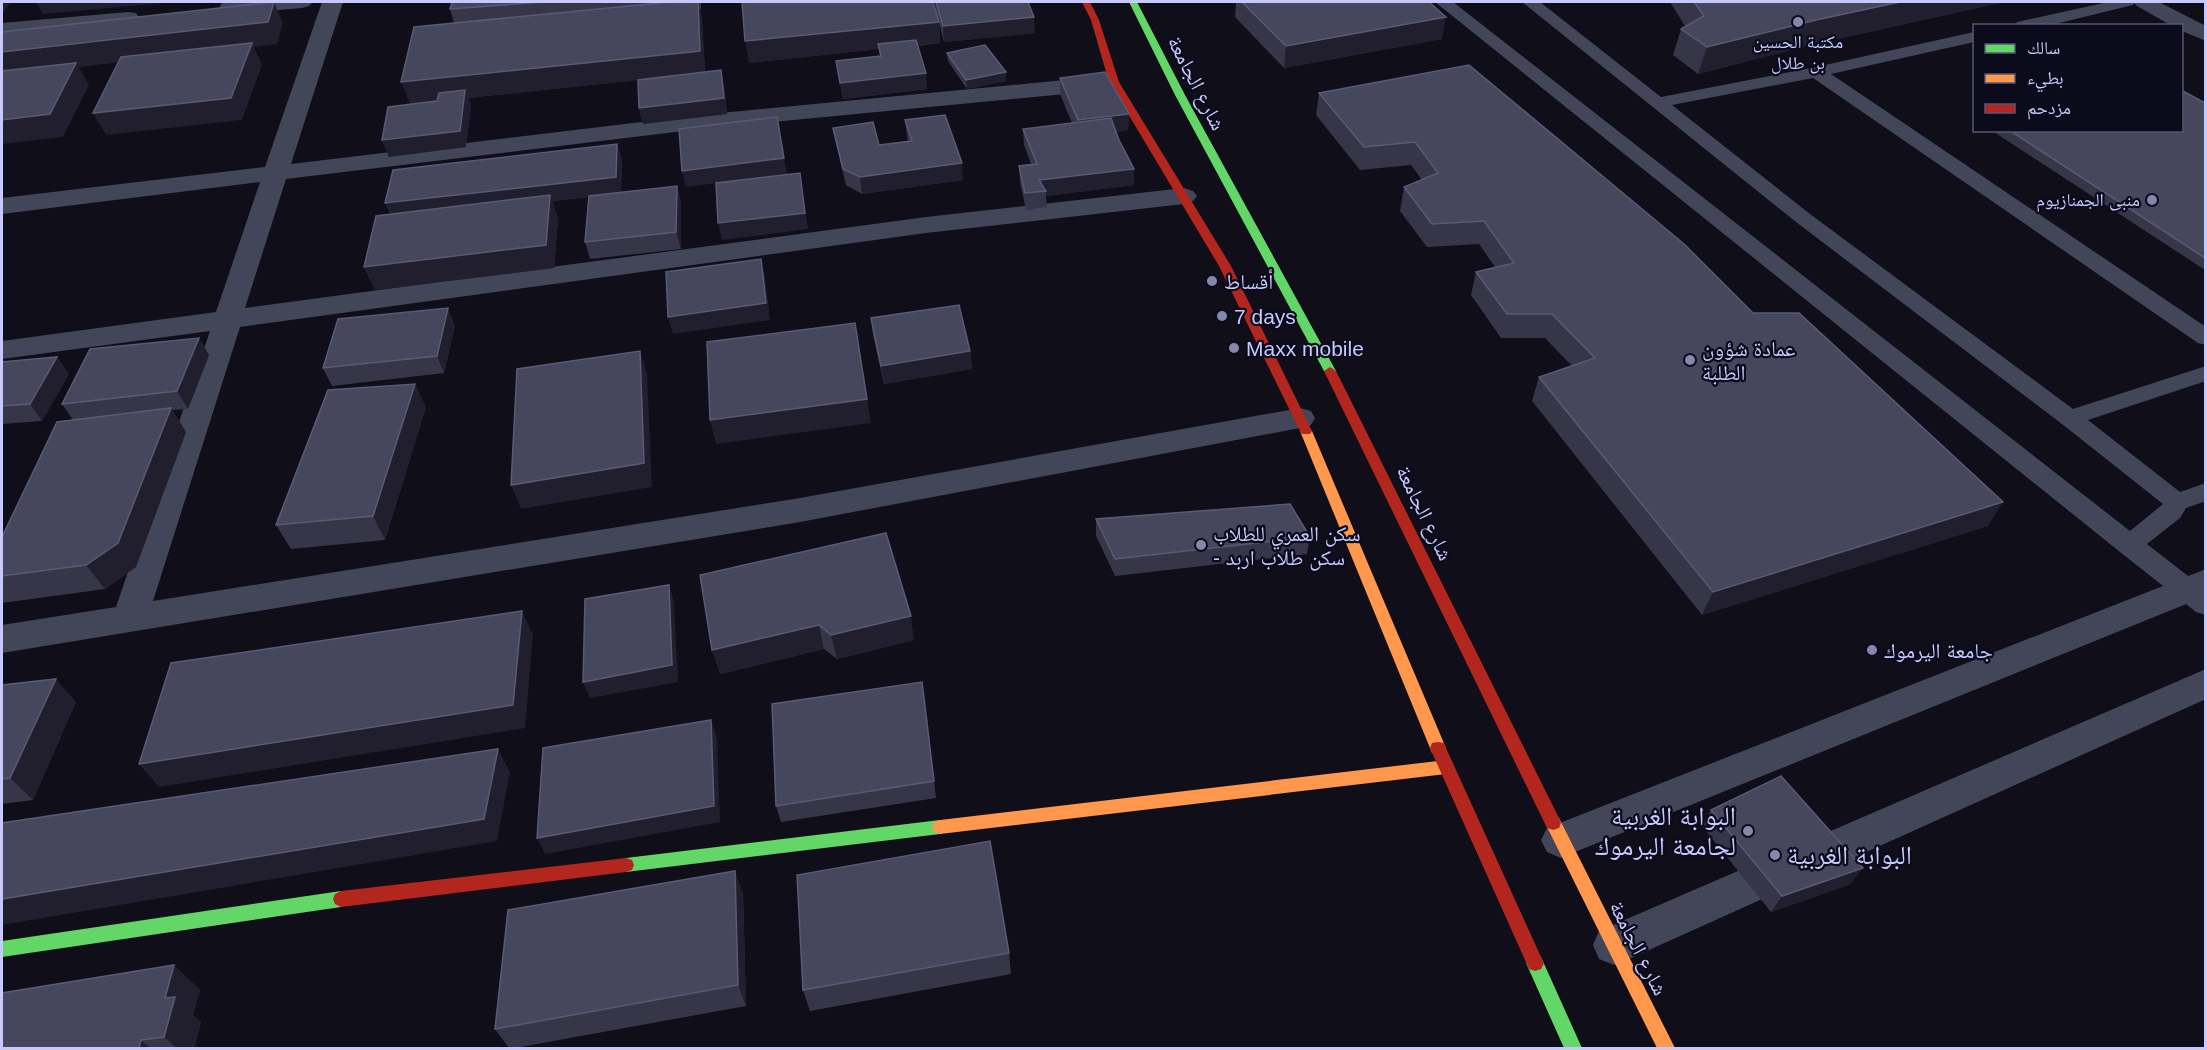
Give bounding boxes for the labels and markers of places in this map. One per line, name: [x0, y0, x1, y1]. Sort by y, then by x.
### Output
marker: مكتبة الحسين بن طلال: [1791, 15, 1805, 29]
place label: مكتبة الحسين بن طلال: [1753, 32, 1843, 74]
place label: منبى الجمنازيوم: [2036, 190, 2140, 212]
marker: منبى الجمنازيوم: [2145, 193, 2159, 207]
place label: أقساط: [1224, 269, 1273, 293]
marker: أقساط: [1205, 274, 1219, 288]
place label: 7 days: [1234, 305, 1296, 328]
marker: 7 days: [1215, 309, 1229, 323]
place label: Maxx mobile: [1246, 337, 1364, 360]
place label: عمادة شؤون الطلبة: [1702, 337, 1796, 384]
marker: Maxx mobile: [1227, 341, 1241, 355]
marker: عمادة شؤون الطلبة: [1683, 353, 1697, 367]
place label: سكن العمري للطلاب - سكن طلاب اربد: [1213, 522, 1361, 571]
marker: سكن العمري للطلاب - سكن طلاب اربد: [1194, 538, 1208, 552]
place label: جامعة اليرموك: [1884, 639, 1993, 662]
marker: جامعة اليرموك: [1865, 643, 1879, 657]
place label: البوابة الغربية لجامعة اليرموك: [1595, 801, 1736, 861]
marker: البوابة الغربية لجامعة اليرموك: [1741, 824, 1755, 838]
place label: البوابة الغربية: [1787, 840, 1912, 870]
marker: البوابة الغربية: [1768, 848, 1782, 862]

